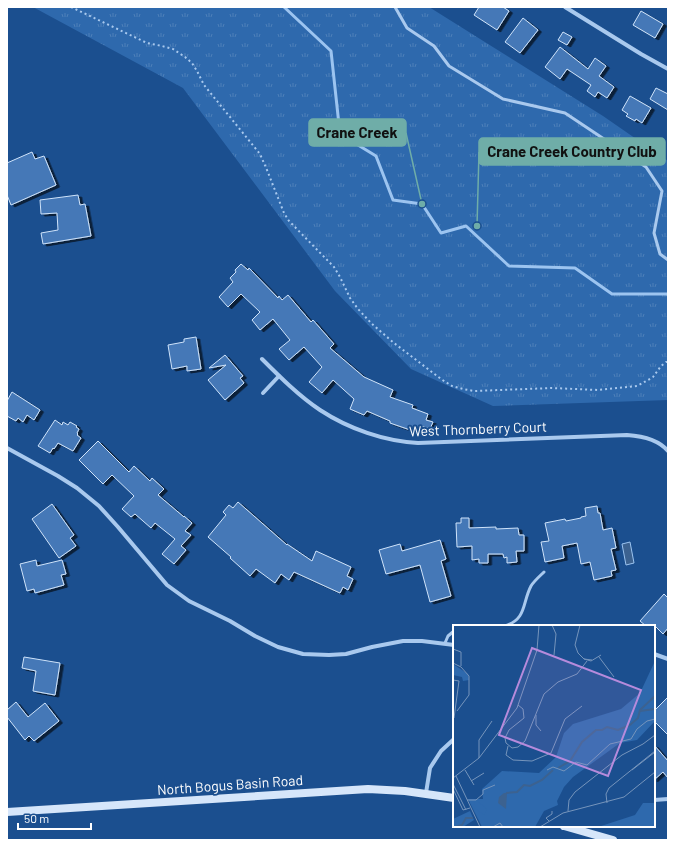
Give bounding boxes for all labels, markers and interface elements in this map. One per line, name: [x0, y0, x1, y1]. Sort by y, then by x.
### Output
callout: Crane Creek: [309, 119, 406, 146]
text: Crane Creek: [316, 123, 398, 141]
callout: Crane Creek Country Club: [479, 138, 665, 165]
text: Crane Creek Country Club: [487, 142, 657, 160]
street label: West Thornberry Court: [409, 418, 547, 439]
inset map: [453, 625, 655, 827]
street label: North Bogus Basin Road: [156, 771, 303, 798]
scale bar: [18, 805, 91, 831]
text: 50 m: [24, 811, 49, 825]

